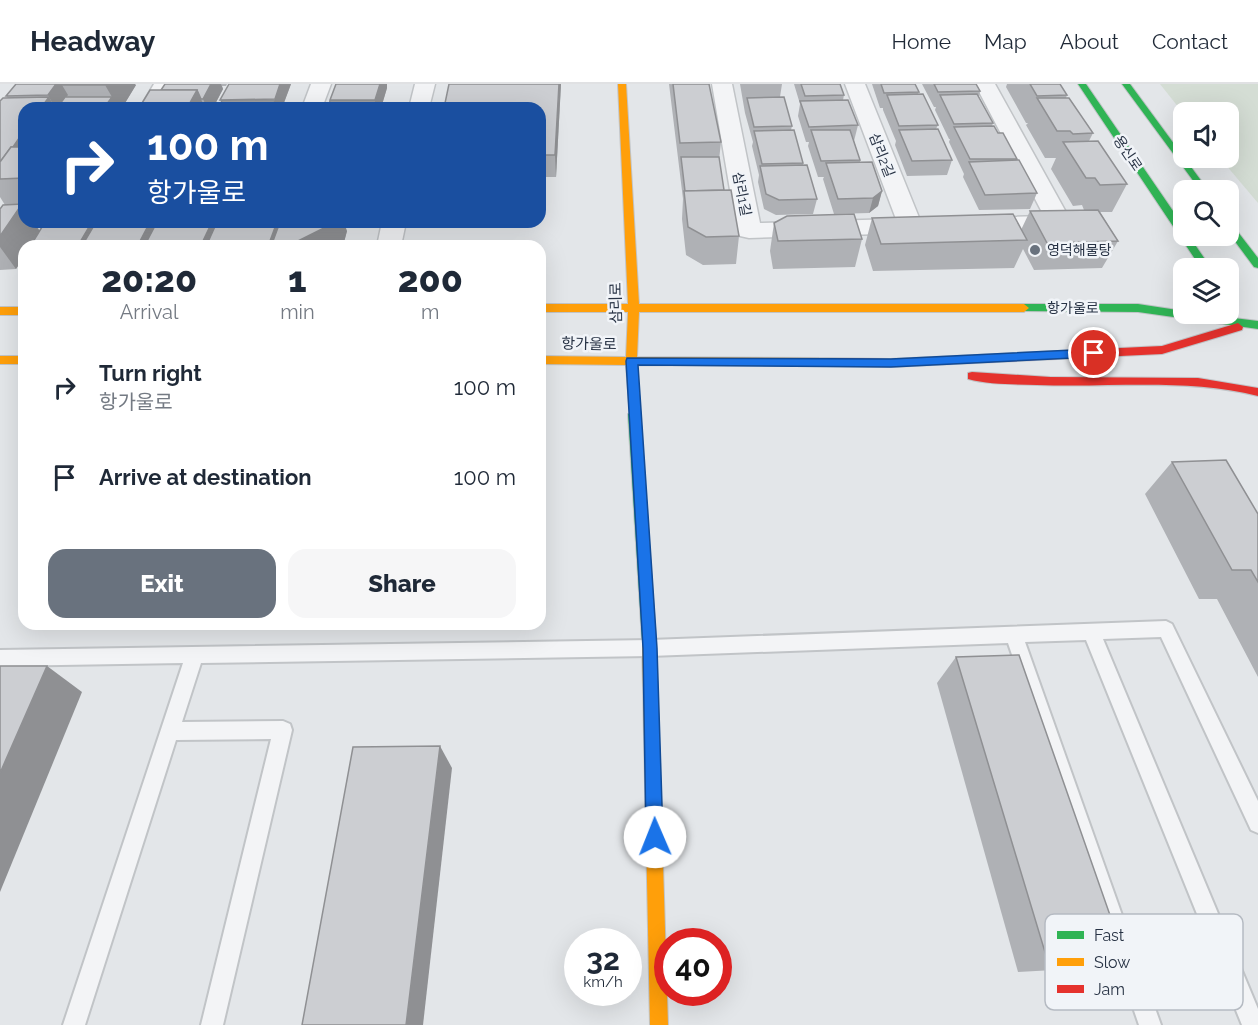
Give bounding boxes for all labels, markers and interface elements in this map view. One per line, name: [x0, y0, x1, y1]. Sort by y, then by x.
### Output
text: Headway: [30, 25, 155, 58]
text: Home: [892, 29, 951, 54]
text: Map: [984, 29, 1027, 54]
text: About: [1060, 29, 1119, 54]
text: Contact: [1152, 29, 1228, 54]
map controls: [1173, 102, 1239, 324]
button: sound: [1173, 102, 1239, 168]
text: 100 m: [147, 121, 269, 170]
icon: right: [48, 126, 126, 204]
street label: 삼리2길: [866, 131, 898, 179]
street label: 용신로: [1111, 133, 1146, 174]
street label: 삼리1길: [730, 171, 754, 217]
text: 항가울로: [147, 177, 246, 208]
button: search: [1173, 180, 1239, 246]
place label: 영덕해물탕: [1047, 242, 1112, 258]
marker: 영덕해물탕: [1028, 243, 1042, 257]
text: 20:20: [101, 258, 197, 300]
text: 1: [288, 258, 307, 300]
text: 200: [398, 258, 463, 300]
button: layers: [1173, 258, 1239, 324]
street label: 삼리로: [607, 282, 625, 324]
text: Arrival: [120, 300, 178, 324]
text: min: [280, 300, 315, 324]
text: m: [421, 300, 439, 324]
street label: 항가울로: [1047, 300, 1099, 316]
pin: [1068, 327, 1119, 378]
street label: 항가울로: [561, 335, 617, 353]
icon: arrive: [1077, 336, 1110, 369]
text: Turn right: [99, 360, 202, 386]
icon: right: [48, 371, 81, 404]
text: 100 m: [454, 374, 516, 400]
text: 항가울로: [99, 390, 173, 414]
icon: arrive: [48, 461, 81, 494]
text: Arrive at destination: [99, 464, 312, 490]
text: 100 m: [454, 464, 516, 490]
button: Exit: [48, 549, 276, 618]
button: Share: [288, 549, 516, 618]
position arrow: [623, 805, 687, 869]
legend: [1045, 914, 1243, 1010]
text: Fast: [1094, 926, 1125, 945]
speed limit sign: 40: [654, 928, 732, 1006]
text: 32: [586, 942, 620, 977]
text: Slow: [1094, 953, 1130, 972]
text: km/h: [583, 973, 623, 991]
text: Jam: [1094, 980, 1125, 999]

